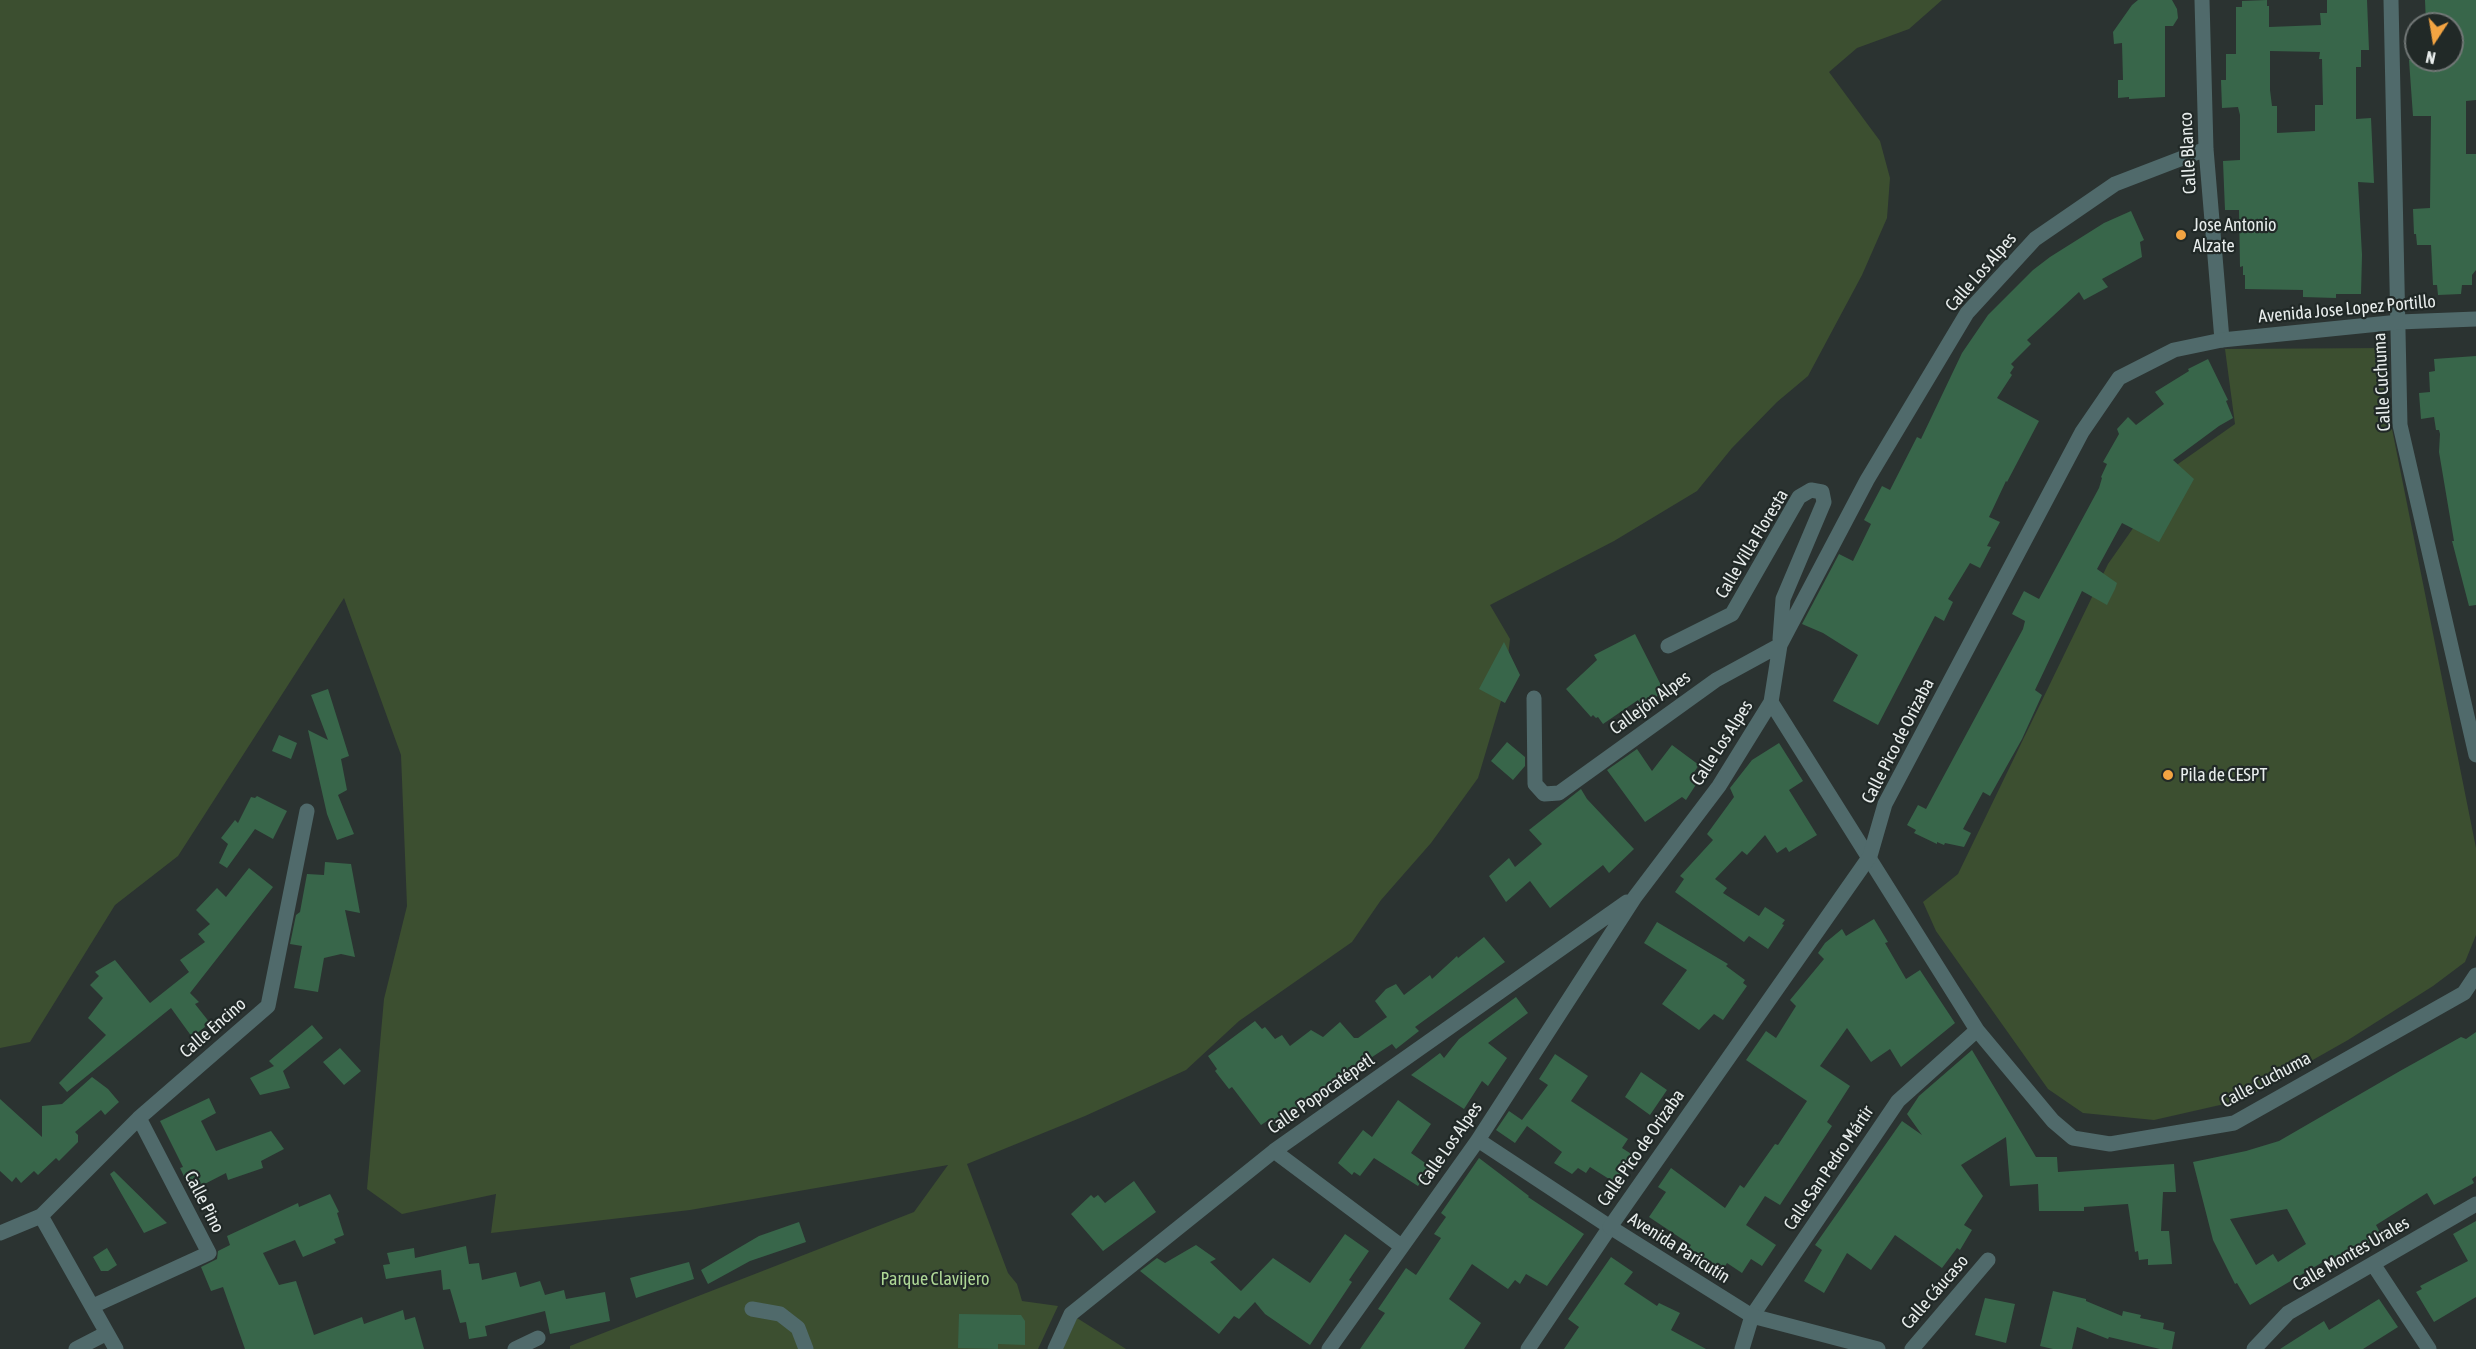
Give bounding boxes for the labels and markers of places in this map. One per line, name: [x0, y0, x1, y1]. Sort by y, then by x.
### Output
place label: Jose Antonio Alzate: [2193, 214, 2277, 256]
marker: Jose Antonio Alzate: [2174, 228, 2188, 242]
place label: Pila de CESPT: [2180, 764, 2267, 786]
marker: Pila de CESPT: [2161, 768, 2175, 782]

